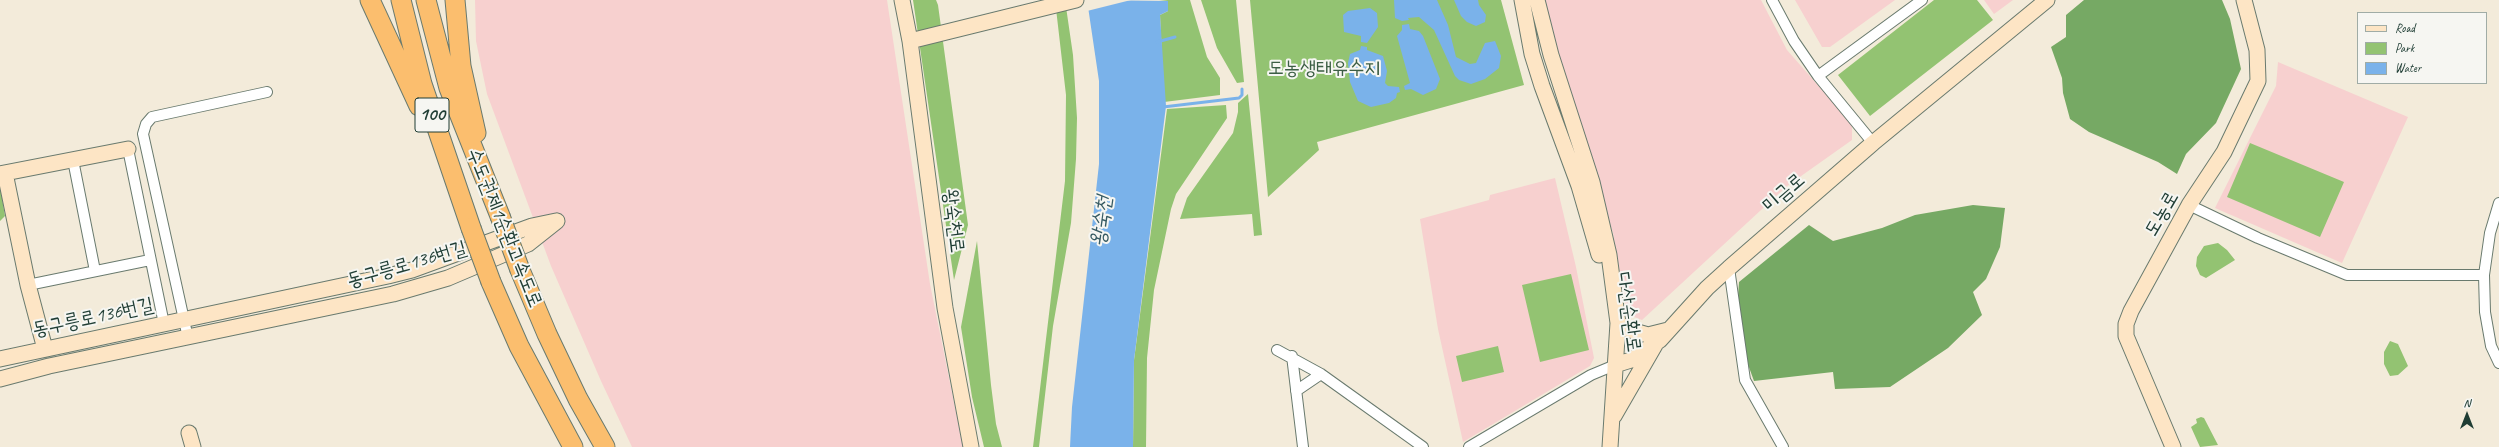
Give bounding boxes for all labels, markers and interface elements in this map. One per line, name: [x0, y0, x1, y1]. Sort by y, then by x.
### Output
legend: [2357, 12, 2487, 84]
text: Road: [2395, 20, 2415, 36]
text: Park: [2395, 40, 2414, 56]
park label: 도농생태유수지: [1268, 57, 1380, 81]
text: Water: [2395, 60, 2421, 76]
road number: 100: [415, 98, 449, 132]
street label: 수도권제1순환고속도로: [461, 145, 547, 311]
street label: 미금로: [1758, 168, 1810, 218]
street label: 도농로: [2140, 187, 2184, 241]
street label: 왕숙천로: [937, 188, 969, 254]
water label: 왕숙천: [1086, 194, 1118, 248]
street label: 동구릉로136번길: [344, 236, 470, 294]
street label: 다산순환로: [1611, 270, 1645, 354]
street label: 동구릉로136번길: [30, 293, 156, 343]
north arrow: [2447, 395, 2487, 435]
text: N: [2464, 396, 2470, 410]

